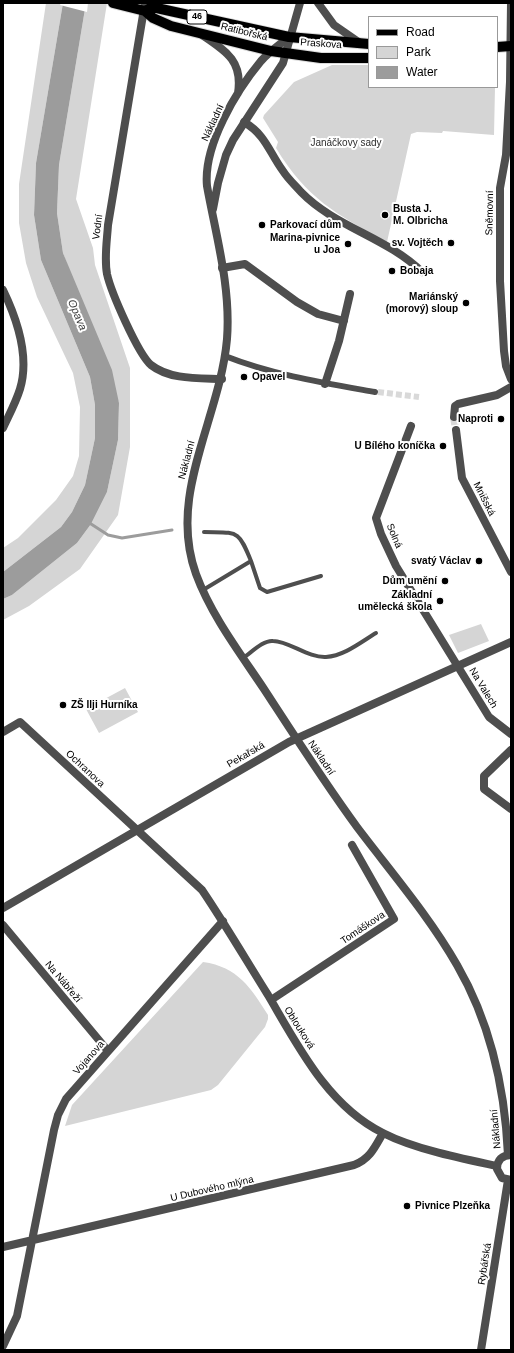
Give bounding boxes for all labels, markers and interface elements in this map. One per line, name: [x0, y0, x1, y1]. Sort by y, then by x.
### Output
road number: 46: [187, 10, 207, 24]
legend: [368, 16, 498, 88]
street label: Ratibořská: [219, 20, 269, 44]
text: Road: [406, 25, 435, 39]
street label: Praskova: [300, 37, 342, 51]
text: Park: [406, 45, 431, 59]
text: Water: [406, 65, 438, 79]
street label: Nákladní: [199, 103, 227, 143]
park label: Janáčkovy sady: [310, 137, 382, 149]
street label: Sněmovní: [484, 190, 496, 236]
place label: Busta J. M. Olbricha: [393, 203, 447, 226]
marker: Busta J. M. Olbricha: [380, 210, 390, 220]
street label: Vodní: [90, 213, 106, 241]
place label: Parkovací dům: [270, 219, 341, 231]
marker: Parkovací dům: [257, 220, 267, 230]
place label: Marina-pivnice u Joa: [270, 232, 340, 256]
place label: sv. Vojtěch: [392, 237, 443, 249]
marker: sv. Vojtěch: [446, 238, 456, 248]
marker: Marina-pivnice u Joa: [343, 239, 353, 249]
place label: Bobaja: [400, 265, 433, 277]
marker: Bobaja: [387, 266, 397, 276]
place label: Mariánský (morový) sloup: [386, 291, 458, 314]
water label: Opava: [65, 298, 89, 332]
marker: Mariánský (morový) sloup: [461, 298, 471, 308]
place label: Opavel: [252, 371, 285, 383]
marker: Opavel: [239, 372, 249, 382]
place label: Naproti: [458, 413, 493, 425]
marker: Naproti: [496, 414, 506, 424]
street label: Nákladní: [176, 439, 198, 481]
place label: U Bílého koníčka: [354, 440, 435, 452]
marker: U Bílého koníčka: [438, 441, 448, 451]
street label: Mnišská: [470, 480, 498, 518]
street label: Solná: [383, 522, 405, 550]
place label: svatý Václav: [411, 555, 471, 567]
marker: svatý Václav: [474, 556, 484, 566]
place label: Dům umění: [383, 575, 437, 587]
marker: Dům umění: [440, 576, 450, 586]
place label: Základní umělecká škola: [358, 589, 432, 612]
marker: Základní umělecká škola: [435, 596, 445, 606]
street label: Na Valech: [466, 665, 500, 711]
place label: ZŠ Ilji Hurníka: [71, 699, 138, 711]
marker: ZŠ Ilji Hurníka: [58, 700, 68, 710]
street label: Nákladní: [305, 738, 337, 778]
street label: Pekařská: [225, 739, 267, 771]
street label: Ochranova: [63, 748, 107, 790]
street label: Tomáškova: [339, 909, 387, 947]
street label: Na Nábřeží: [42, 959, 84, 1005]
street label: Oblouková: [281, 1005, 317, 1051]
street label: Vojanova: [71, 1039, 107, 1077]
street label: Nákladní: [488, 1109, 504, 1149]
street label: U Dubového mlýna: [169, 1174, 255, 1204]
place label: Pivnice Plzeňka: [415, 1200, 490, 1212]
marker: Pivnice Plzeňka: [402, 1201, 412, 1211]
street label: Rybářská: [476, 1242, 494, 1286]

